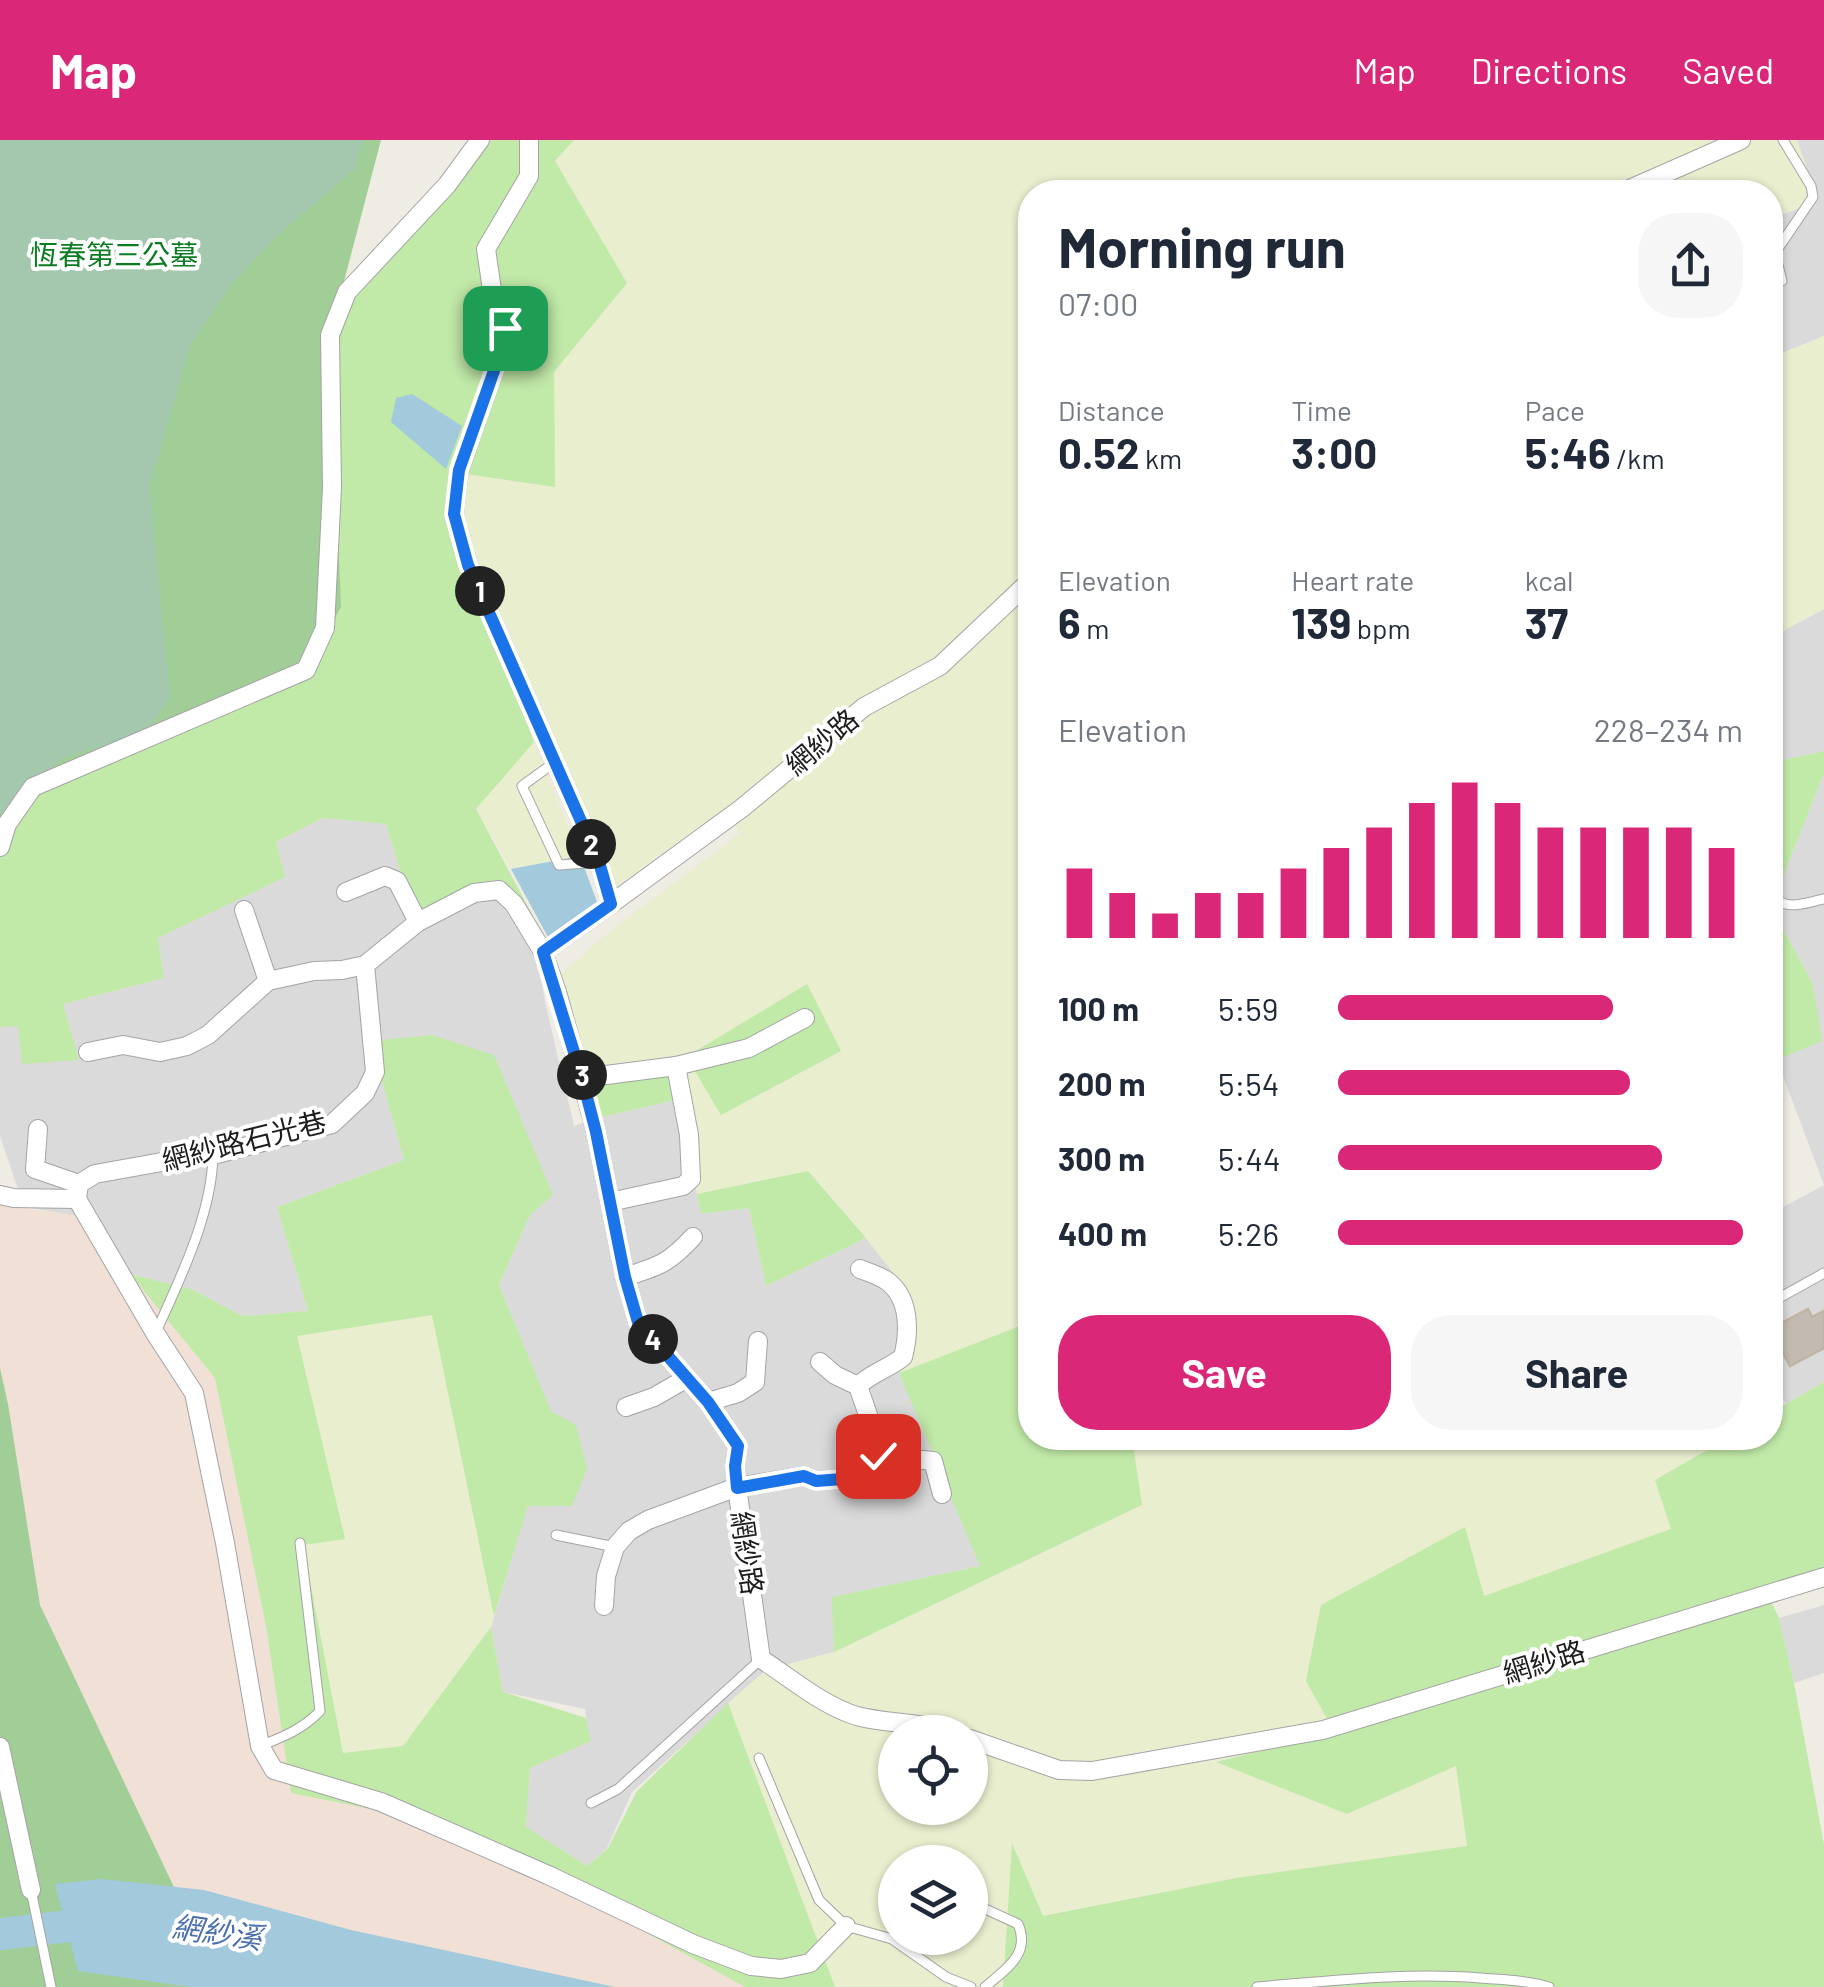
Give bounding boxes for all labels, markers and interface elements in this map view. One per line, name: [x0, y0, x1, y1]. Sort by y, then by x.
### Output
text: Map: [50, 41, 137, 99]
text: Map: [1354, 49, 1416, 91]
text: Directions: [1471, 49, 1627, 91]
text: Saved: [1682, 49, 1774, 91]
text: Morning run: [1058, 213, 1346, 279]
button: share: [1638, 213, 1743, 318]
park label: 恆春第三公墓: [30, 237, 198, 271]
text: 07:00: [1058, 284, 1138, 322]
pin: [463, 286, 548, 371]
icon: arrive: [478, 301, 533, 356]
text: Distance: [1058, 393, 1165, 427]
text: Time: [1291, 393, 1352, 427]
text: Pace: [1525, 393, 1585, 427]
text: 0.52: [1058, 427, 1139, 477]
text: 3:00: [1291, 427, 1377, 477]
text: 5:46: [1525, 427, 1611, 477]
text: km: [1139, 441, 1182, 475]
text: /km: [1611, 441, 1665, 475]
text: Elevation: [1058, 563, 1171, 597]
text: Heart rate: [1291, 563, 1414, 597]
text: kcal: [1525, 563, 1573, 597]
pin: 1: [455, 566, 505, 616]
text: 1: [475, 574, 485, 608]
text: 6: [1058, 597, 1081, 647]
text: 139: [1291, 597, 1351, 647]
text: 37: [1525, 597, 1568, 647]
text: m: [1081, 611, 1109, 645]
text: bpm: [1351, 611, 1411, 645]
street label: 網紗路: [778, 701, 864, 781]
text: Elevation: [1058, 710, 1187, 748]
text: 228–234 m: [1594, 710, 1743, 748]
pin: 2: [566, 819, 616, 869]
text: 2: [583, 827, 599, 861]
text: 100 m: [1058, 989, 1139, 1027]
text: 5:59: [1218, 989, 1278, 1027]
pin: 3: [557, 1050, 607, 1100]
text: 3: [574, 1058, 590, 1092]
text: 200 m: [1058, 1064, 1146, 1102]
text: 5:54: [1218, 1064, 1279, 1102]
street label: 網紗路石光巷: [158, 1103, 329, 1177]
text: 300 m: [1058, 1139, 1145, 1177]
text: 5:44: [1218, 1139, 1281, 1177]
text: 400 m: [1058, 1214, 1147, 1252]
text: 5:26: [1218, 1214, 1279, 1252]
pin: 4: [628, 1314, 678, 1364]
button: Save: [1058, 1315, 1391, 1430]
button: Share: [1411, 1315, 1743, 1430]
text: 4: [645, 1322, 661, 1356]
pin: [836, 1414, 921, 1499]
icon: check: [851, 1429, 906, 1484]
street label: 網紗路: [725, 1509, 771, 1597]
street label: 網紗路: [1499, 1633, 1589, 1690]
map controls: [878, 1715, 988, 1955]
button: locate: [878, 1715, 988, 1825]
button: layers: [878, 1845, 988, 1955]
water label: 網紗溪: [170, 1907, 268, 1956]

